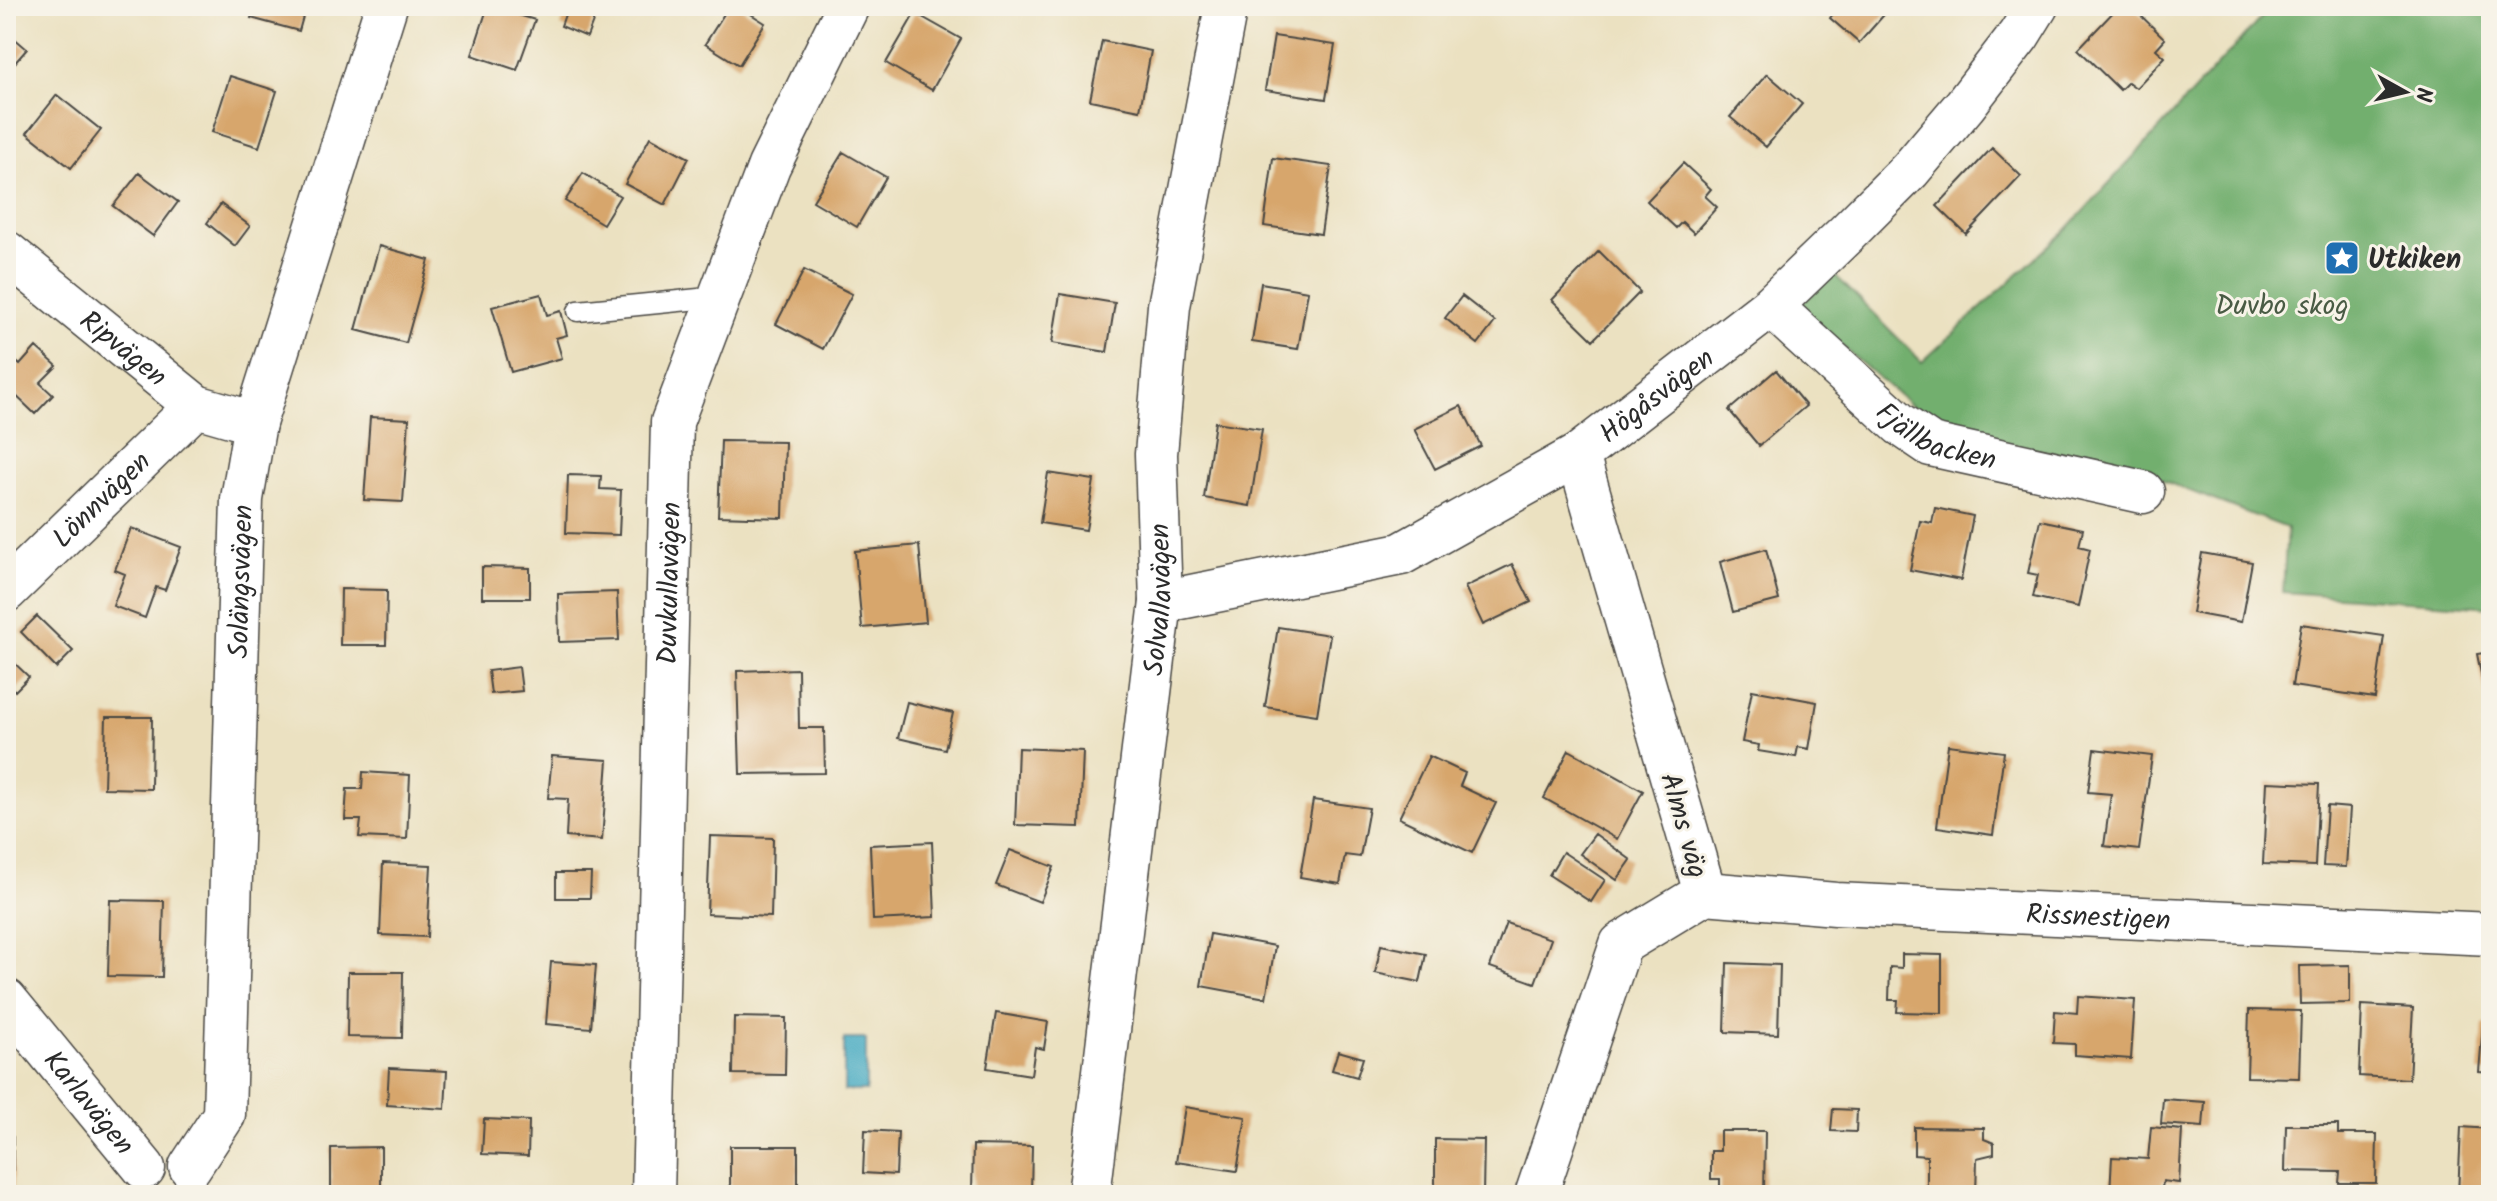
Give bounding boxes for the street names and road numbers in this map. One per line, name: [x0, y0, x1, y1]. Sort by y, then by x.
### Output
street label: Ripvägen: [69, 300, 176, 399]
street label: Högåsvägen: [1590, 338, 1725, 456]
street label: Fjällbacken: [1864, 392, 2000, 484]
street label: Lönnvägen: [42, 441, 162, 560]
street label: Duvkullavägen: [646, 501, 695, 665]
street label: Solängsvägen: [217, 504, 267, 659]
street label: Solvallavägen: [1132, 522, 1186, 678]
street label: Alms väg: [1646, 768, 1719, 884]
street label: Rissnestigen: [2025, 893, 2171, 944]
street label: Karlavägen: [31, 1041, 145, 1166]

